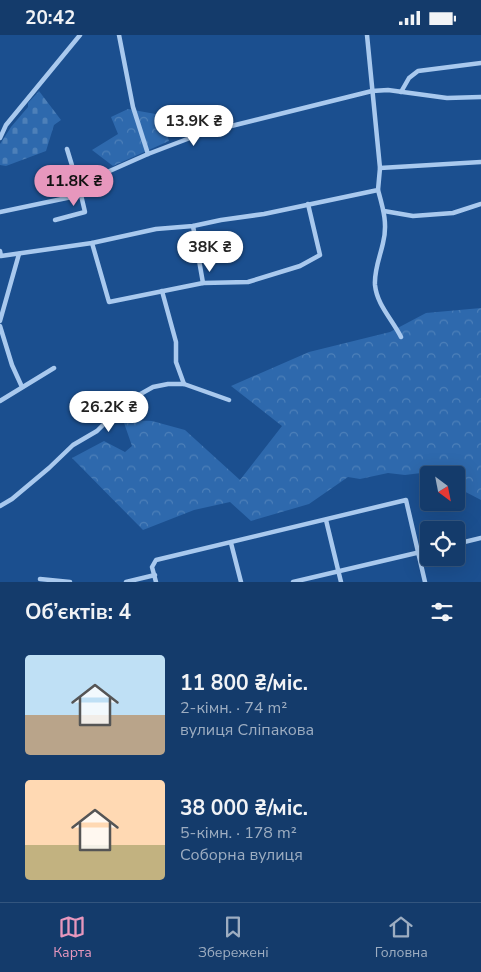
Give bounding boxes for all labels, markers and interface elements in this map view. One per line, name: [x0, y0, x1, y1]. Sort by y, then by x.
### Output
text: 20:42: [25, 5, 75, 31]
pin: 13.9K ₴: [148, 105, 240, 147]
text: 13.9K ₴: [165, 110, 223, 132]
pin: 11.8K ₴: [28, 165, 120, 207]
text: 11.8K ₴: [45, 170, 103, 192]
pin: 38K ₴: [175, 231, 245, 273]
text: 38K ₴: [188, 236, 232, 258]
pin: 26.2K ₴: [63, 391, 155, 433]
text: 26.2K ₴: [80, 396, 138, 418]
north arrow: [420, 466, 465, 511]
map controls: [420, 466, 465, 566]
button: locate: [420, 521, 465, 566]
text: Об’єктів: 4: [25, 598, 131, 626]
icon: filters: [428, 598, 456, 626]
text: 11 800 ₴/міс.: [180, 669, 308, 697]
icon: home: [65, 675, 125, 735]
text: 2-кімн. · 74 m²: [180, 697, 287, 719]
text: вулиця Сліпакова: [180, 719, 314, 741]
text: 38 000 ₴/міс.: [180, 794, 308, 822]
icon: home: [65, 800, 125, 860]
text: 5-кімн. · 178 m²: [180, 822, 297, 844]
text: Соборна вулиця: [180, 844, 303, 866]
tab: Карта: [53, 913, 92, 962]
tab: Збережені: [198, 913, 269, 962]
tab: Головна: [375, 913, 428, 962]

